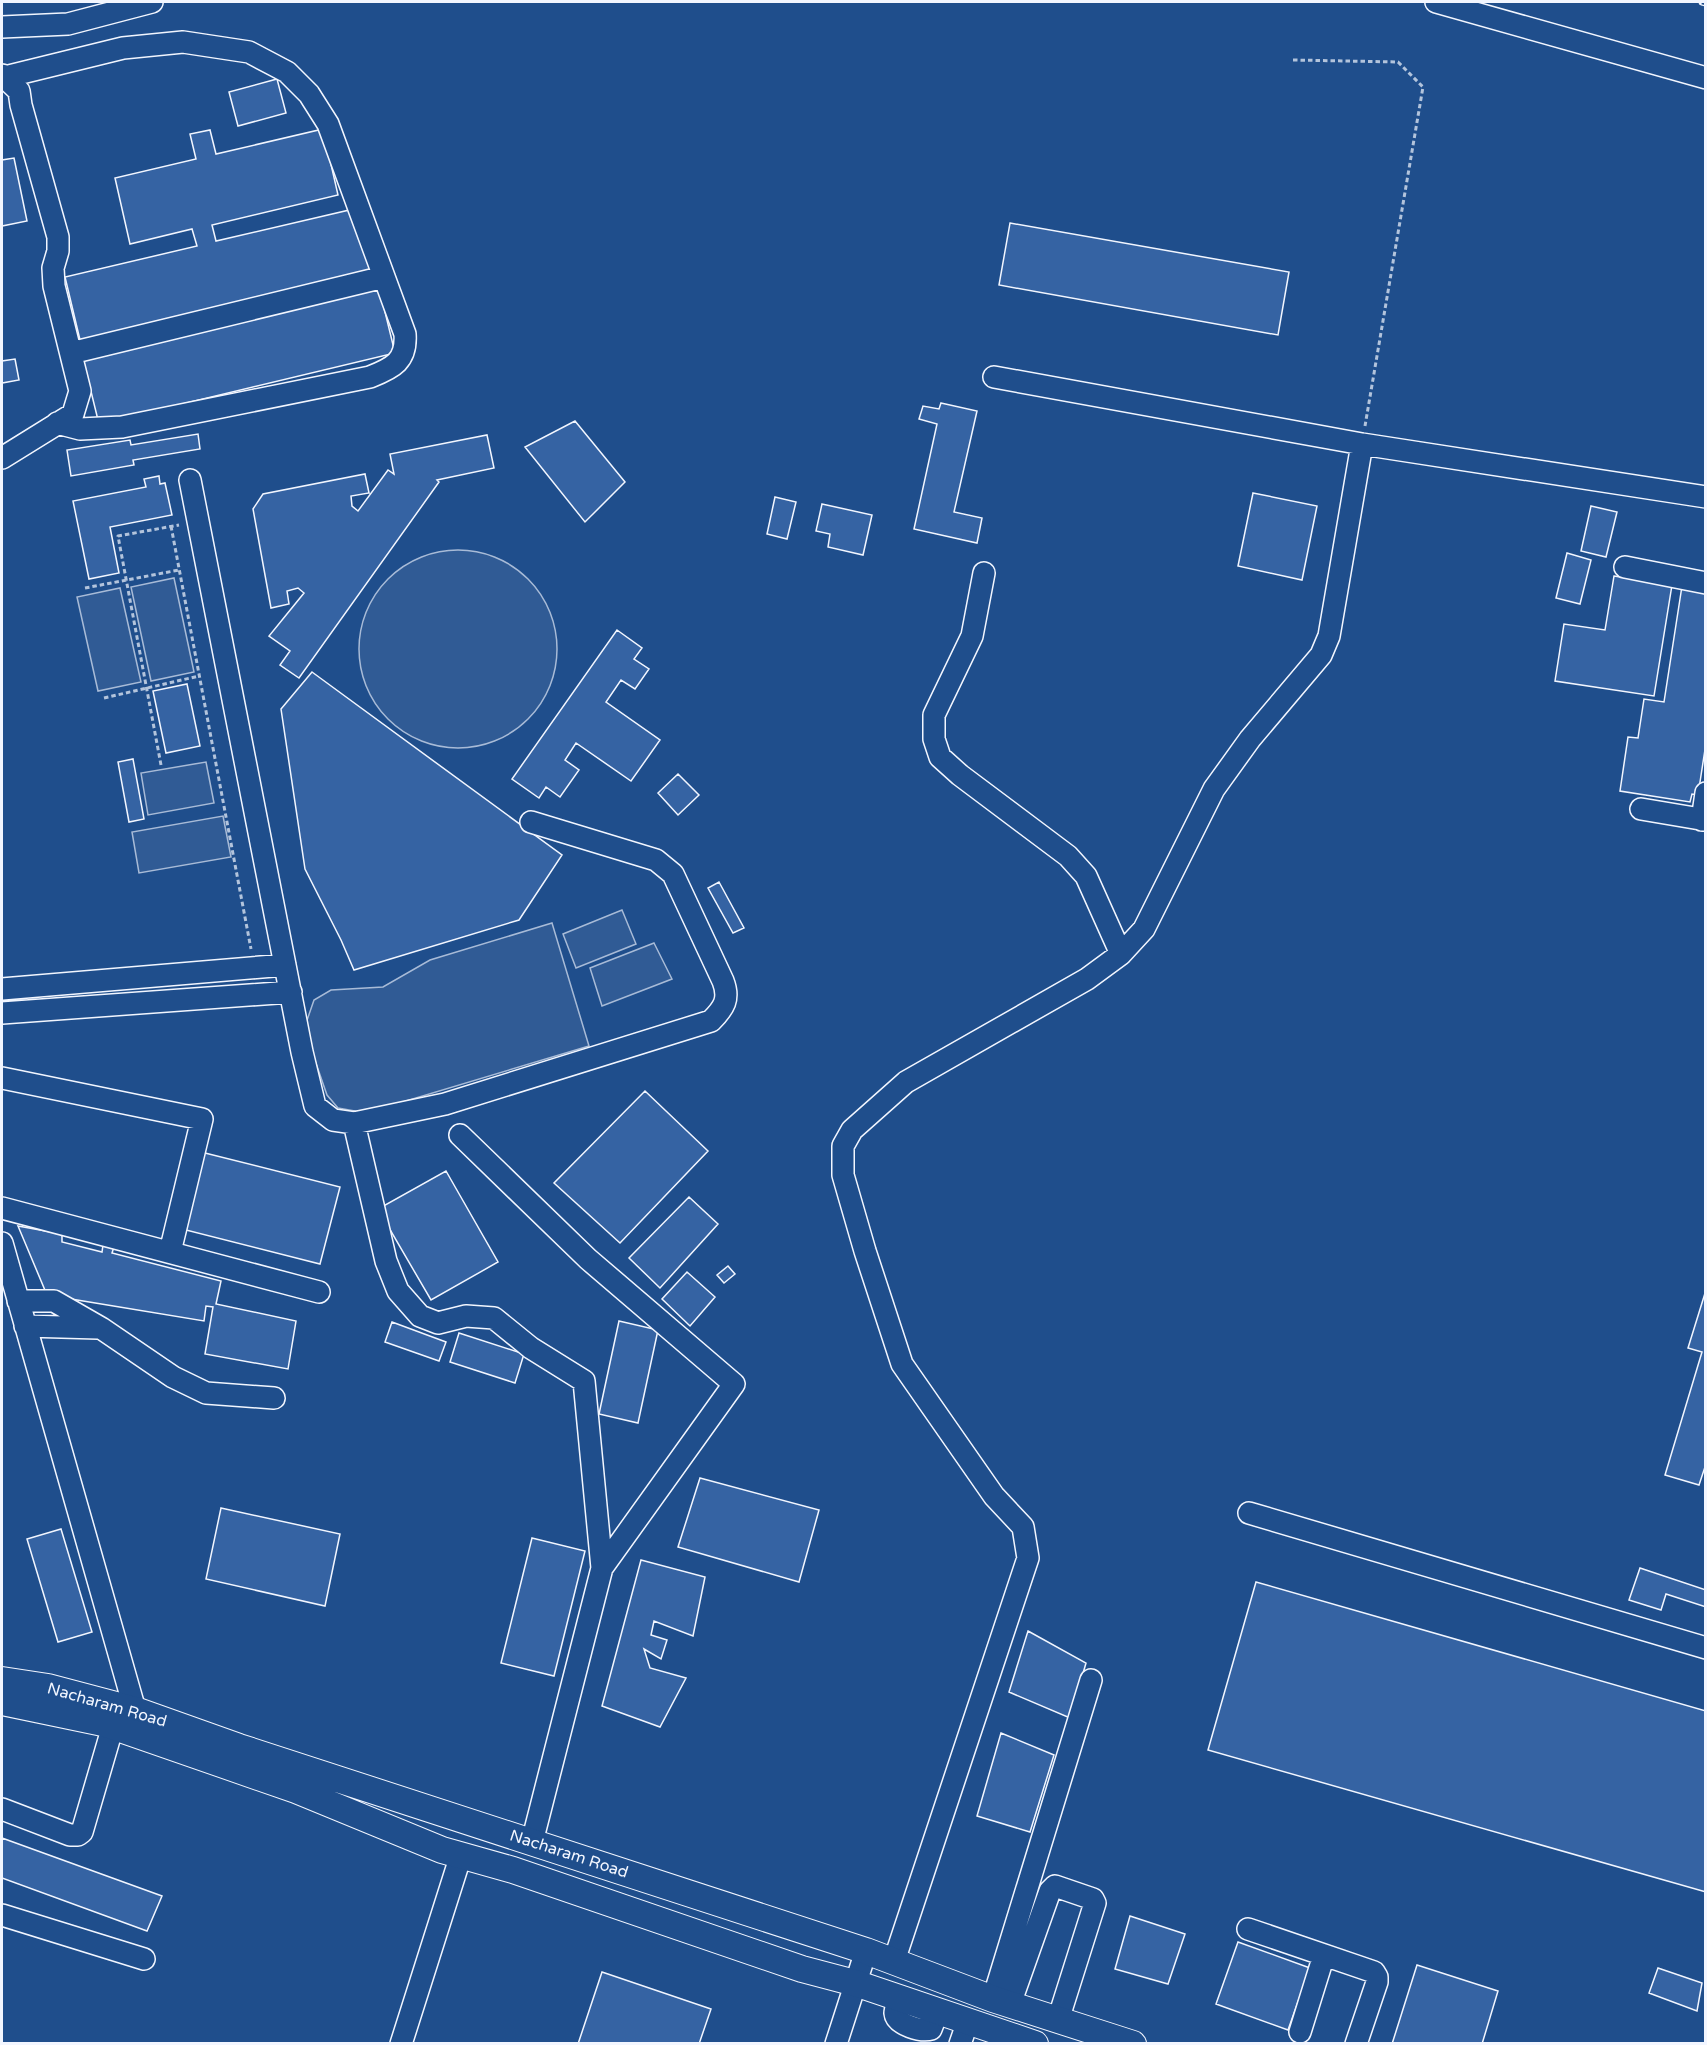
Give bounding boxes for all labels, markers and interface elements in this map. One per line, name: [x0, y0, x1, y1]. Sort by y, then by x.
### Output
street label: Nacharam Road: [45, 1678, 169, 1732]
street label: Nacharam Road: [507, 1825, 631, 1883]

